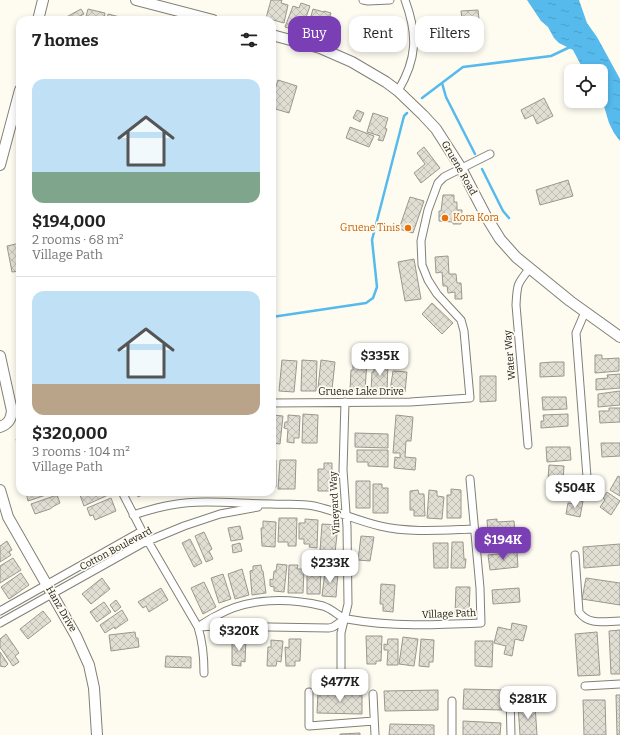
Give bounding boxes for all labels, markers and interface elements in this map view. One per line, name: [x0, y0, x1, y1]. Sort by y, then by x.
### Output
chip: Buy: [288, 16, 341, 52]
chip: Rent: [349, 16, 407, 52]
chip: Filters: [415, 16, 484, 52]
icon: filters: [238, 29, 260, 51]
text: 7 homes: [32, 30, 99, 51]
map controls: [564, 64, 608, 108]
button: locate: [564, 64, 608, 108]
icon: home: [110, 105, 182, 177]
street label: Gruene Road: [439, 139, 479, 197]
text: $194,000: [32, 211, 106, 232]
place label: Kora Kora: [453, 212, 499, 224]
marker: Kora Kora: [440, 213, 450, 223]
place label: Gruene Tinis: [340, 222, 400, 234]
marker: Gruene Tinis: [403, 223, 413, 233]
text: 2 rooms · 68 m²: [32, 232, 124, 247]
text: Village Path: [32, 247, 103, 262]
icon: home: [110, 317, 182, 389]
street label: Water Way: [502, 329, 518, 380]
pin: $335K: [352, 343, 408, 377]
text: $335K: [360, 348, 400, 363]
street label: Gruene Lake Drive: [318, 386, 404, 398]
text: $320,000: [32, 423, 107, 444]
text: 3 rooms · 104 m²: [32, 444, 130, 459]
text: Village Path: [32, 459, 103, 474]
street label: Vineyard Way: [327, 470, 343, 535]
pin: $504K: [547, 475, 603, 509]
text: $504K: [555, 480, 595, 495]
street label: Cotton Boulevard: [78, 525, 154, 573]
pin: $194K: [475, 527, 531, 561]
text: $194K: [484, 532, 522, 547]
pin: $233K: [302, 550, 358, 584]
text: $233K: [310, 555, 350, 570]
street label: Hanz Drive: [43, 584, 79, 634]
street label: Village Path: [422, 607, 477, 621]
pin: $320K: [211, 618, 267, 652]
text: $320K: [219, 623, 259, 638]
pin: $477K: [312, 669, 368, 703]
text: $477K: [320, 674, 360, 689]
pin: $281K: [500, 686, 556, 720]
text: $281K: [509, 691, 547, 706]

